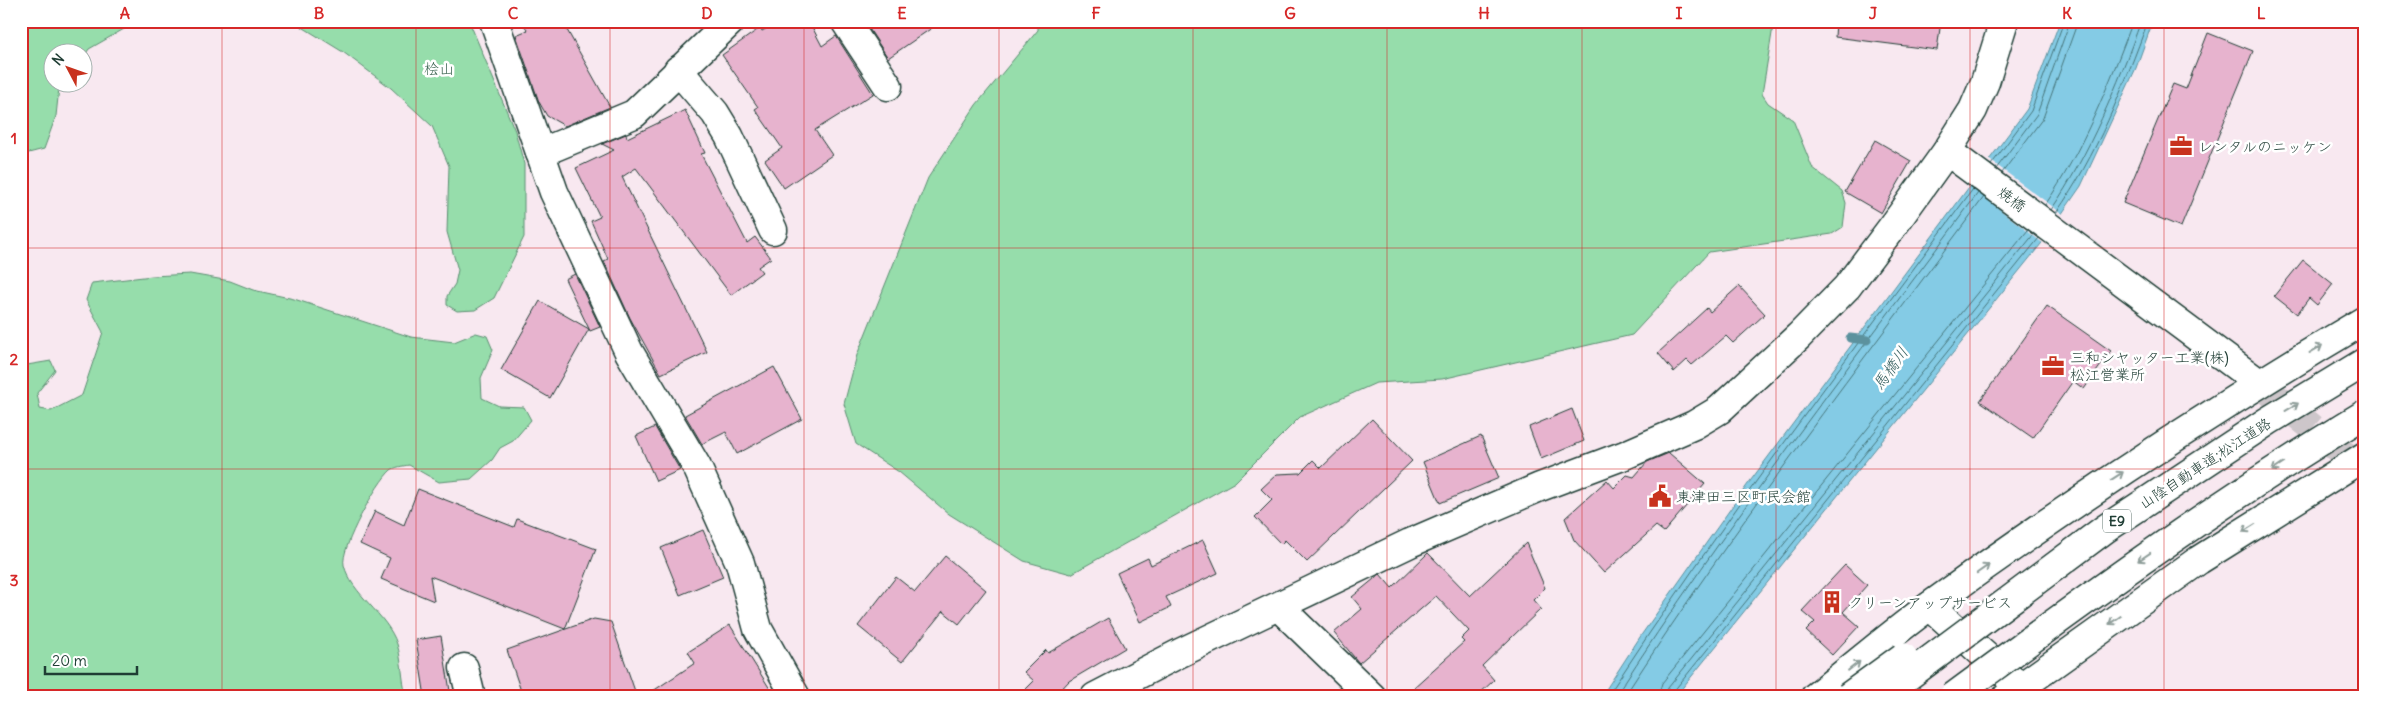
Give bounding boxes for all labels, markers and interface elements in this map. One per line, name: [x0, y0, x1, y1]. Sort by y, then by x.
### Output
text: A: [120, 3, 130, 23]
text: B: [314, 3, 325, 23]
text: C: [508, 3, 519, 23]
text: D: [701, 3, 713, 23]
text: E: [897, 3, 907, 23]
text: F: [1091, 3, 1101, 23]
text: G: [1284, 3, 1296, 23]
text: H: [1478, 3, 1490, 23]
text: I: [1676, 3, 1683, 23]
text: J: [1869, 3, 1878, 23]
text: K: [2062, 3, 2072, 23]
text: L: [2257, 3, 2266, 23]
north arrow: [42, 42, 92, 92]
text: N: [48, 50, 68, 69]
park label: 桧山: [424, 59, 454, 78]
text: 1: [11, 128, 17, 148]
office icon: レンタルのニッケン: [2168, 133, 2194, 159]
place label: レンタルのニッケン: [2198, 137, 2332, 156]
street label: 焼橋: [1994, 182, 2030, 216]
water label: 馬橋川: [1868, 343, 1912, 393]
one-way arrow: [2308, 343, 2322, 353]
place label: 三和シヤッター工業(株) 松江営業所: [2070, 348, 2229, 384]
text: 2: [10, 349, 19, 369]
office icon: 三和シヤッター工業(株) 松江営業所: [2040, 353, 2066, 379]
one-way arrow: [2284, 401, 2298, 411]
street label: 山陰自動車道;松江道路: [2135, 413, 2275, 513]
one-way arrow: [2272, 462, 2286, 472]
one-way arrow: [2110, 471, 2124, 481]
public building icon: 東津田三区町民会館: [1647, 483, 1673, 509]
place label: 東津田三区町民会館: [1676, 487, 1811, 506]
road number: E9: [2103, 510, 2131, 532]
one-way arrow: [2243, 524, 2257, 534]
one-way arrow: [2137, 553, 2151, 563]
one-way arrow: [1976, 564, 1990, 574]
text: 3: [9, 570, 19, 590]
building icon: クリーンアップサービス: [1819, 589, 1845, 615]
place label: クリーンアップサービス: [1848, 593, 2012, 612]
one-way arrow: [2108, 615, 2122, 625]
scale bar: [45, 643, 138, 675]
text: 20 m: [52, 651, 87, 670]
one-way arrow: [1847, 661, 1860, 672]

